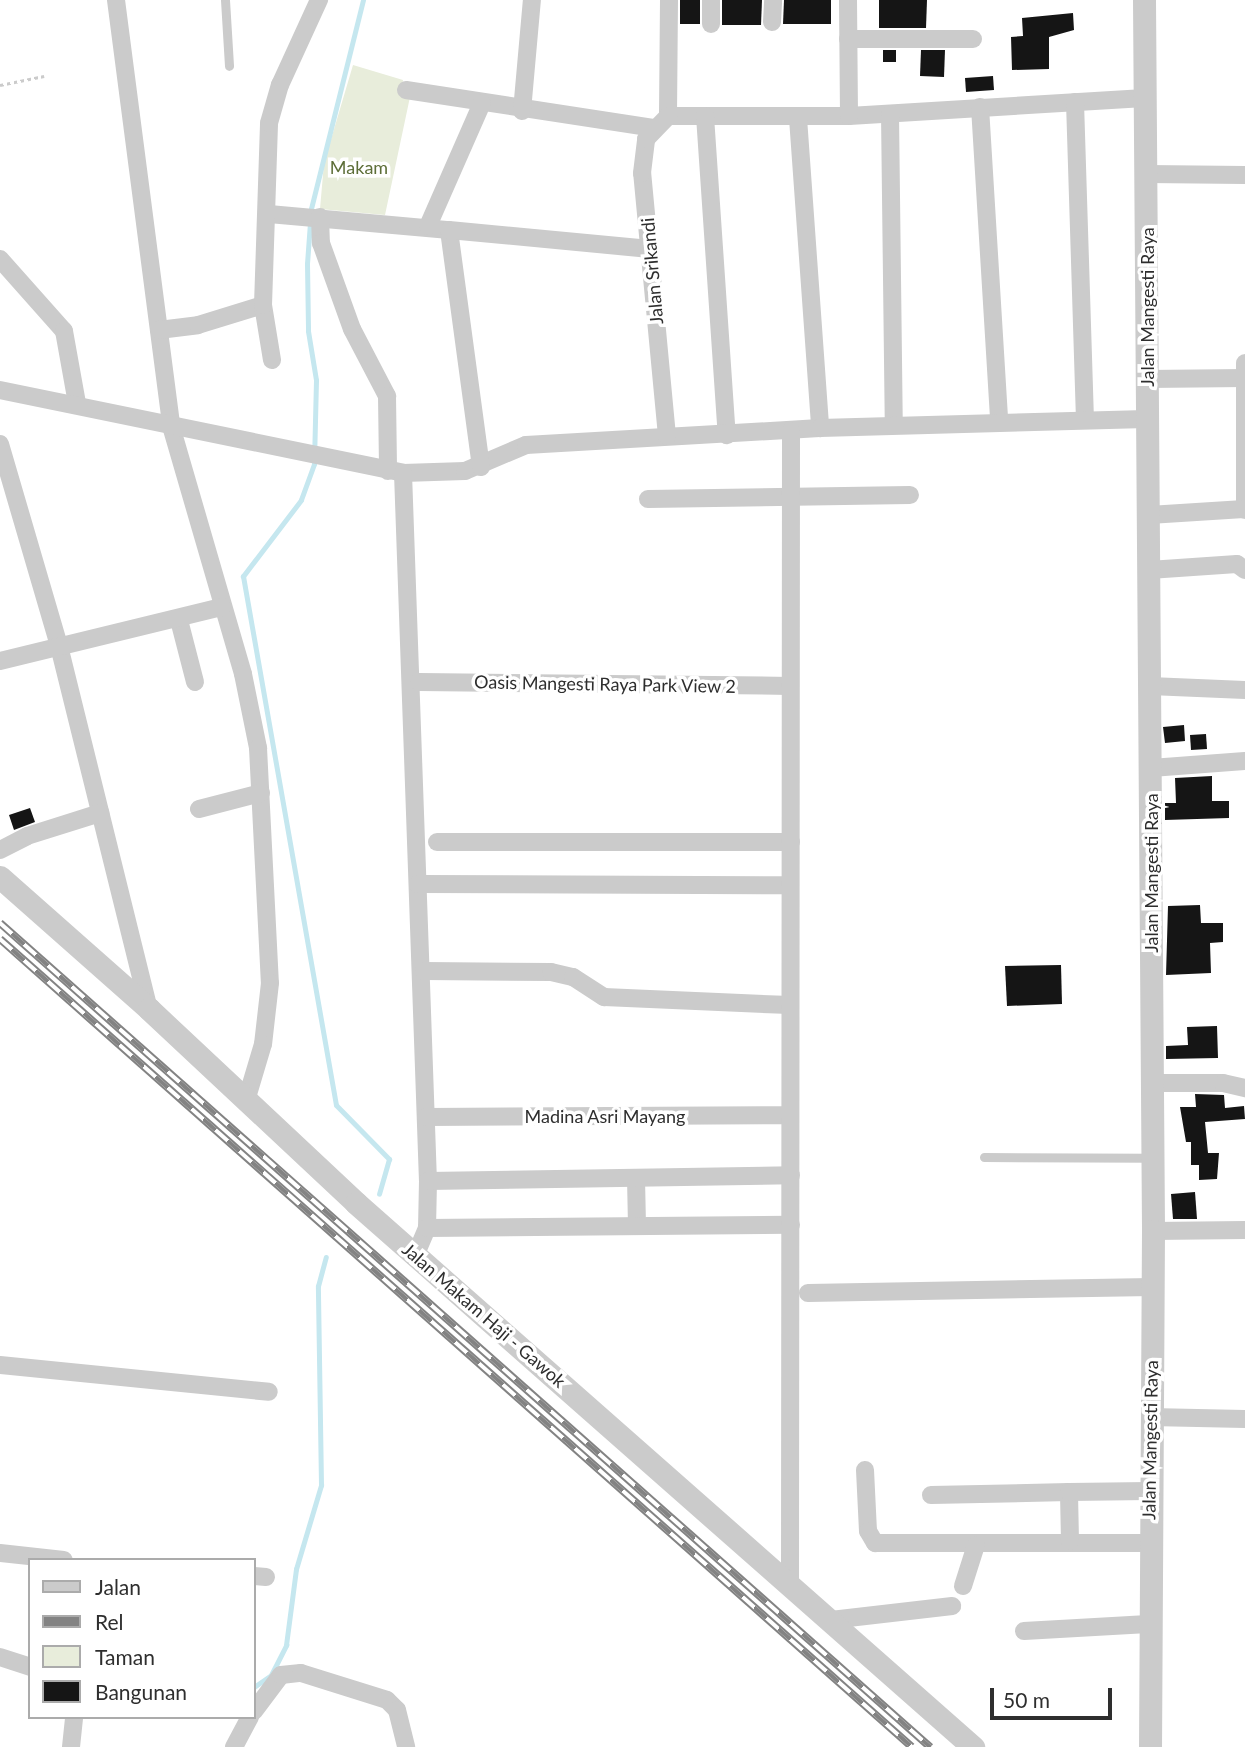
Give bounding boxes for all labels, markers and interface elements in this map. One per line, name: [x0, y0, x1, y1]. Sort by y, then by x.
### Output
park label: Makam: [330, 156, 388, 178]
street label: Jalan Srikandi: [637, 217, 667, 325]
street label: Jalan Mangesti Raya: [1136, 227, 1158, 387]
street label: Oasis Mangesti Raya Park View 2: [473, 671, 737, 697]
street label: Jalan Mangesti Raya: [1140, 793, 1162, 953]
street label: Madina Asri Mayang: [524, 1105, 686, 1127]
street label: Jalan Makam Haji - Gawok: [398, 1238, 570, 1392]
street label: Jalan Mangesti Raya: [1138, 1360, 1162, 1520]
legend: [28, 1558, 256, 1719]
text: Jalan: [95, 1574, 141, 1599]
text: Rel: [95, 1609, 124, 1634]
text: Taman: [95, 1644, 155, 1669]
scale bar: [993, 1674, 1116, 1718]
text: Bangunan: [95, 1679, 187, 1704]
text: 50 m: [1003, 1687, 1050, 1712]

